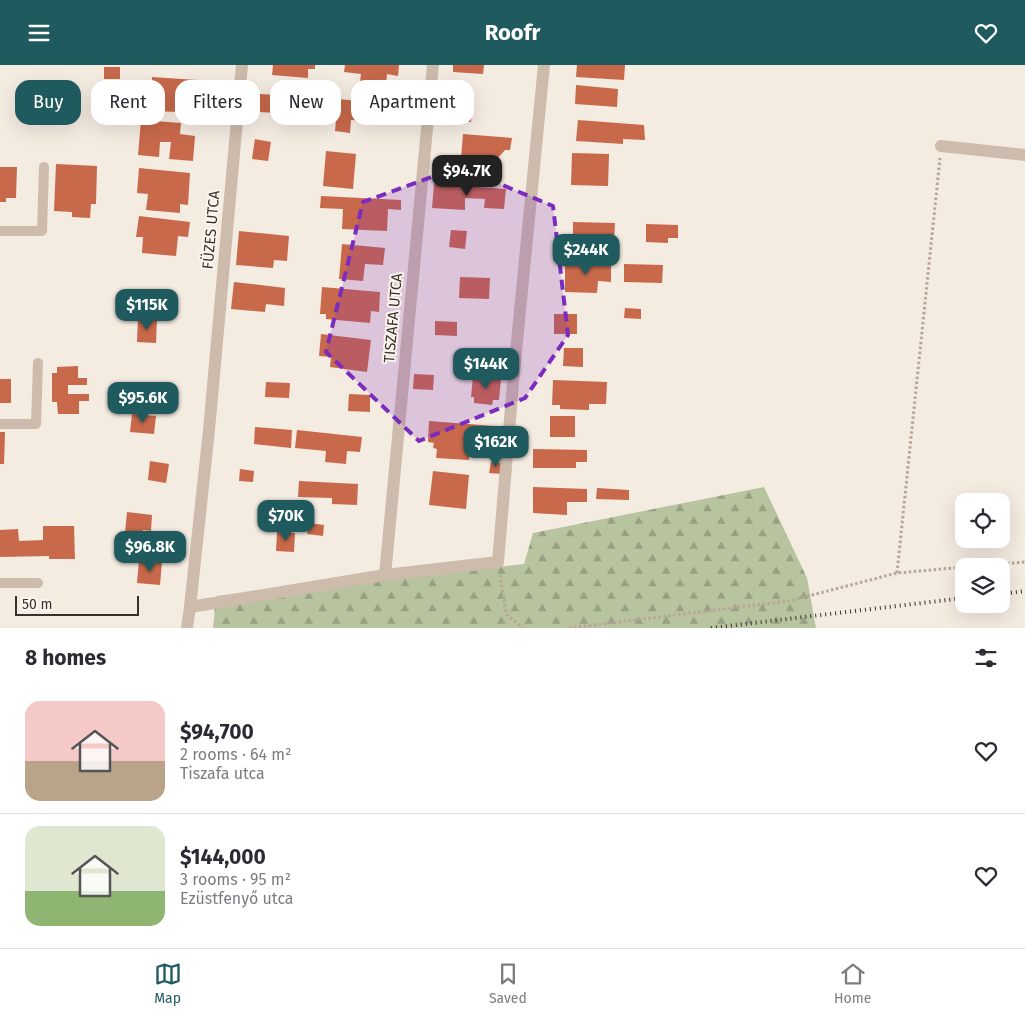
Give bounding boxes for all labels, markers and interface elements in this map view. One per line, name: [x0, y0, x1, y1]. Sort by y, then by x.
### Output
icon: menu: [25, 19, 53, 47]
text: Roofr: [485, 19, 540, 46]
icon: heart: [972, 19, 1000, 47]
chip: Buy: [15, 80, 81, 125]
chip: Rent: [91, 80, 165, 125]
chip: Filters: [175, 80, 260, 125]
chip: New: [270, 80, 341, 125]
chip: Apartment: [351, 80, 474, 125]
pin: $94.7K: [426, 155, 508, 197]
text: $94.7K: [443, 161, 491, 180]
street label: FÜZES UTCA: [199, 189, 223, 270]
pin: $244K: [551, 233, 621, 276]
text: $244K: [564, 240, 608, 259]
street label: TISZAFA UTCA: [380, 272, 406, 364]
pin: $115K: [112, 289, 182, 331]
text: $115K: [126, 295, 168, 314]
pin: $144K: [451, 347, 521, 390]
text: $144K: [464, 354, 508, 373]
pin: $95.6K: [102, 381, 184, 424]
text: $95.6K: [119, 388, 167, 407]
pin: $162K: [461, 425, 531, 468]
text: $162K: [475, 432, 517, 451]
map controls: [955, 493, 1010, 613]
button: locate: [955, 493, 1010, 548]
pin: $70K: [256, 499, 316, 542]
text: $70K: [268, 506, 304, 525]
pin: $96.8K: [109, 531, 191, 573]
text: $96.8K: [125, 537, 175, 556]
button: layers: [955, 558, 1010, 613]
scale bar: [15, 593, 139, 616]
text: 50 m: [22, 596, 53, 613]
icon: filters: [972, 644, 1000, 672]
text: 8 homes: [25, 645, 106, 671]
text: $94,700: [180, 719, 254, 745]
icon: home: [65, 721, 125, 781]
icon: heart: [972, 737, 1000, 765]
text: 2 rooms · 64 m²: [180, 745, 291, 764]
text: Tiszafa utca: [180, 764, 265, 783]
text: $144,000: [180, 844, 266, 870]
icon: home: [65, 846, 125, 906]
icon: heart: [972, 862, 1000, 890]
text: 3 rooms · 95 m²: [180, 870, 291, 889]
text: Ezüstfenyő utca: [180, 889, 294, 908]
tab: Map: [154, 960, 182, 1007]
tab: Saved: [489, 960, 527, 1007]
tab: Home: [834, 960, 871, 1007]

